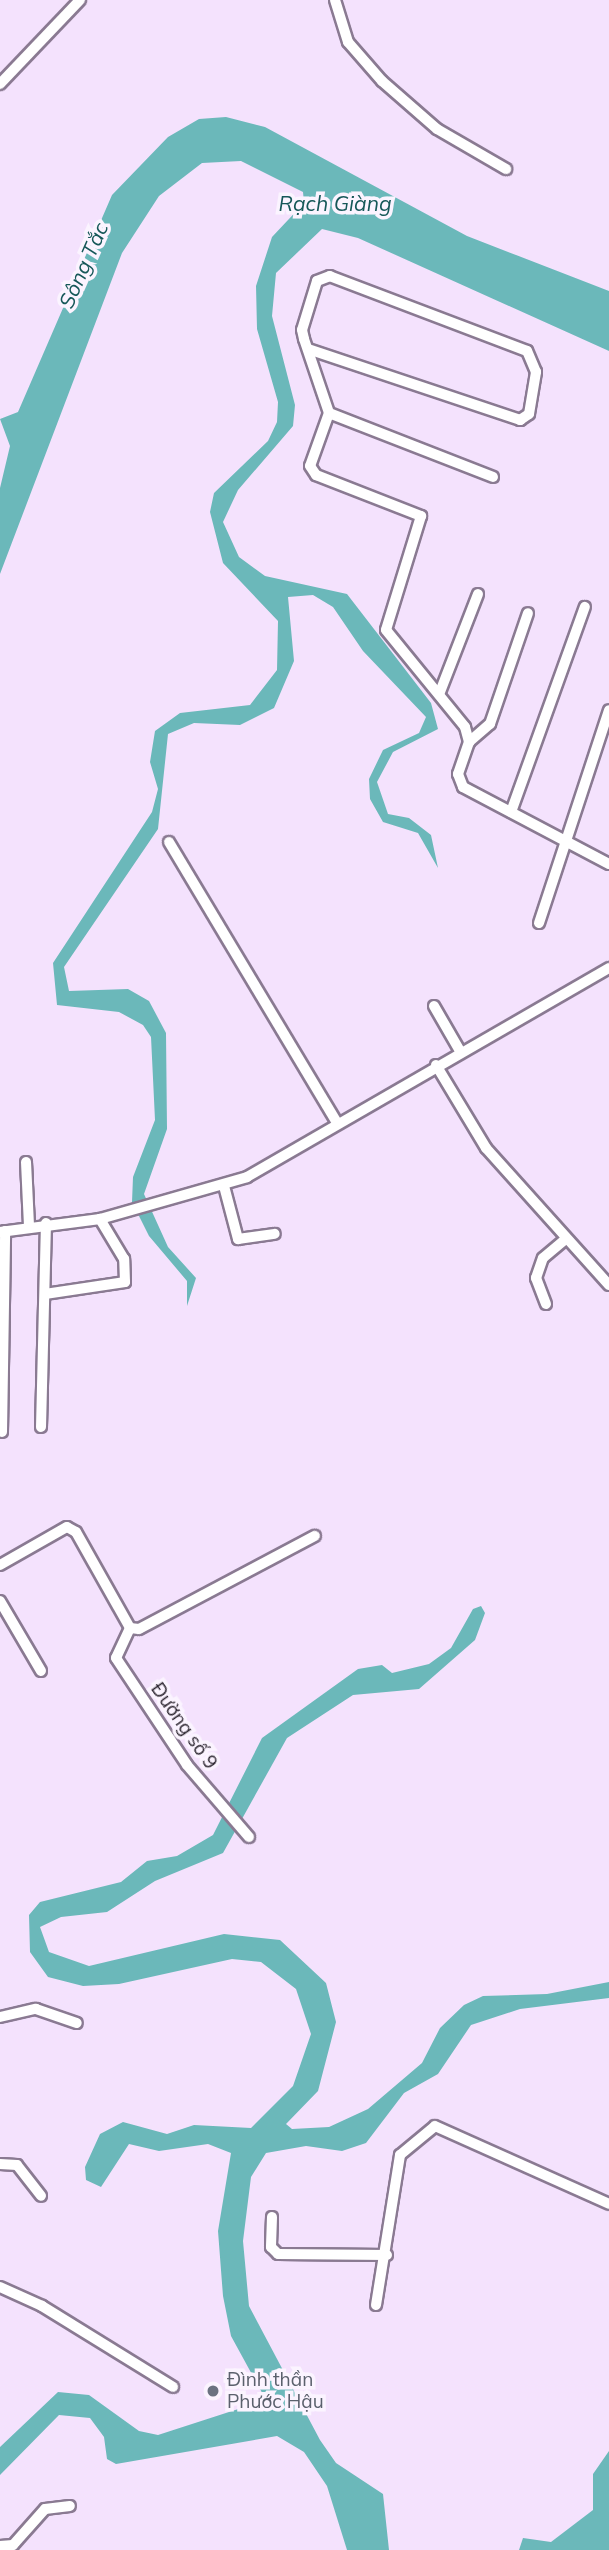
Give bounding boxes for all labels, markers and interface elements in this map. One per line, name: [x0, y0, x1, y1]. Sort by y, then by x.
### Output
water label: Rạch Giàng: [278, 190, 392, 216]
water label: Sông Tắc: [53, 218, 113, 312]
street label: Đường số 9: [146, 1678, 222, 1774]
place label: Đình thần Phước Hậu: [227, 2369, 324, 2413]
marker: Đình thần Phước Hậu: [205, 2383, 221, 2399]

